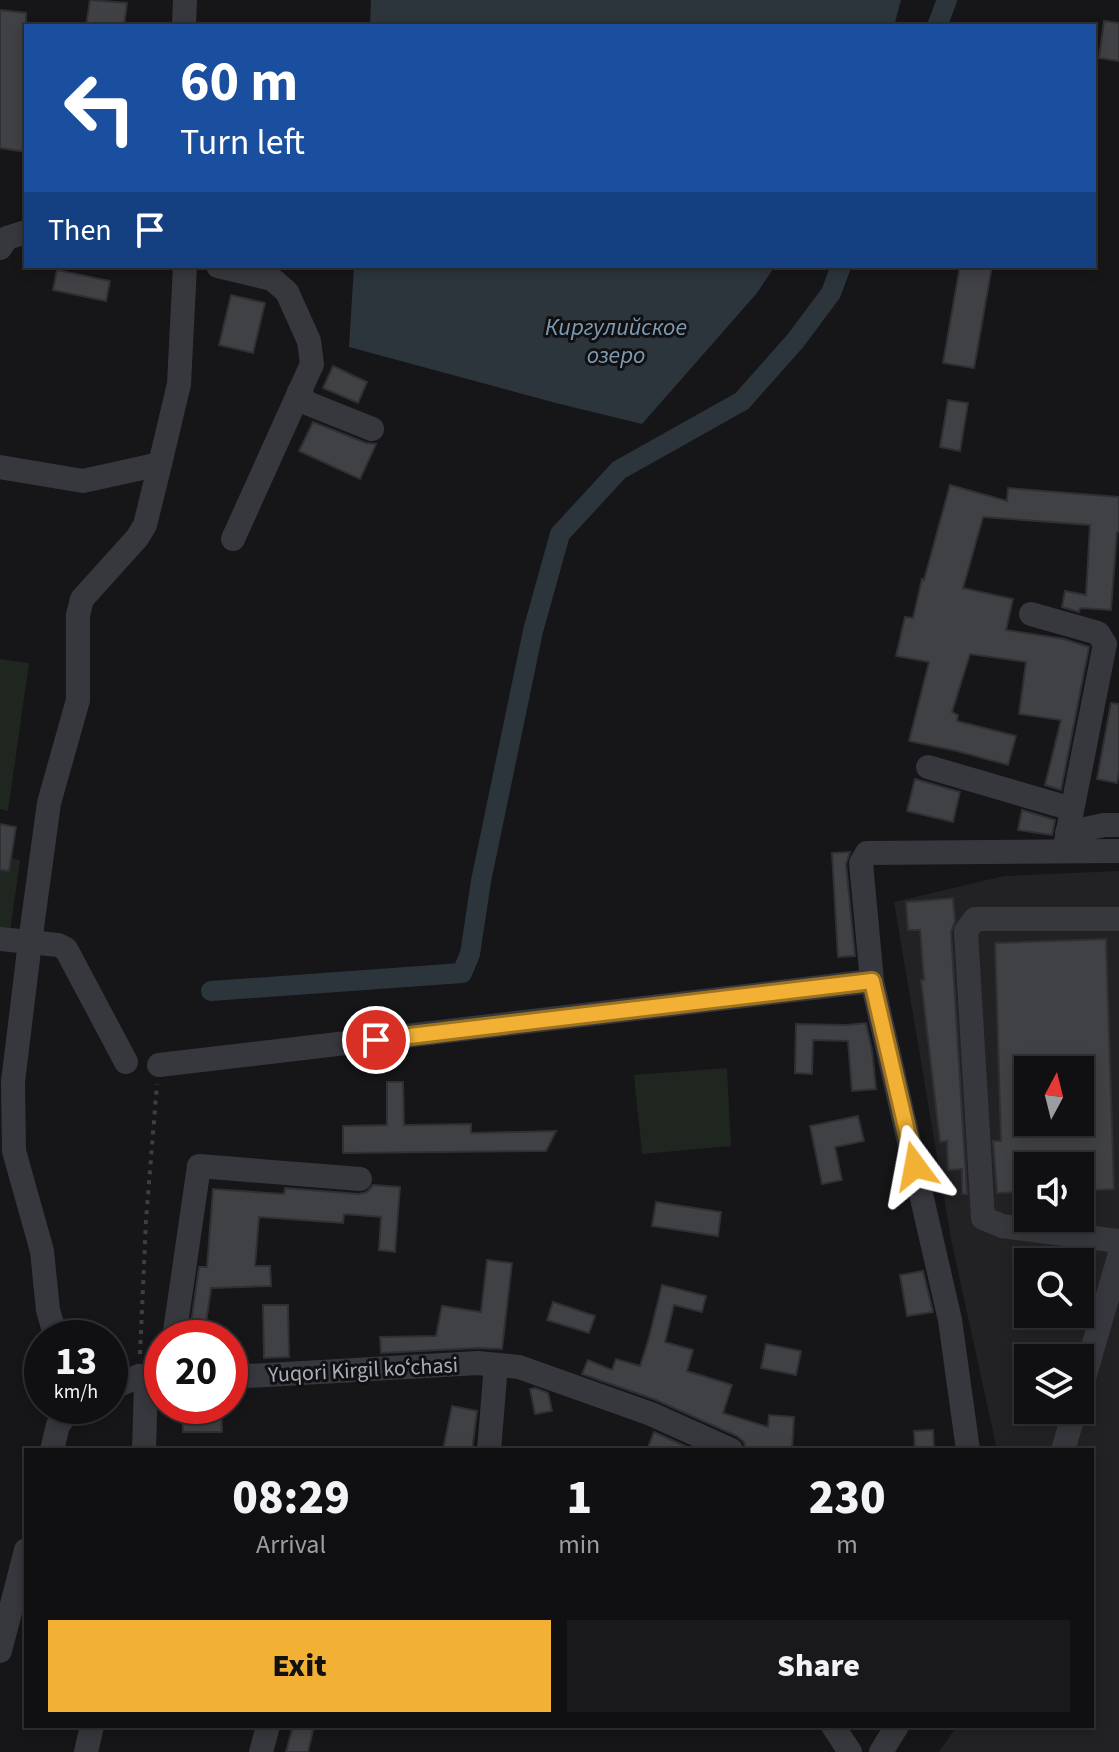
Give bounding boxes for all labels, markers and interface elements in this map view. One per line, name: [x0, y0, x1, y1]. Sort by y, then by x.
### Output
text: 60 m: [180, 43, 298, 122]
icon: left: [48, 56, 152, 160]
text: Turn left: [180, 117, 305, 168]
icon: arrive: [128, 208, 172, 252]
text: Then: [48, 209, 112, 252]
water label: Киргулийское озеро: [545, 310, 687, 373]
pin: [342, 1006, 410, 1074]
icon: arrive: [354, 1018, 398, 1062]
north arrow: [1014, 1056, 1094, 1136]
map controls: [1014, 1056, 1094, 1424]
position arrow: [873, 1124, 957, 1208]
button: sound: [1014, 1152, 1094, 1232]
button: search: [1014, 1248, 1094, 1328]
speed limit sign: 20: [144, 1320, 248, 1424]
text: 13: [55, 1333, 97, 1390]
button: layers: [1014, 1344, 1094, 1424]
street label: Yuqori Kirgil koʻchasi: [266, 1349, 459, 1391]
text: km/h: [54, 1378, 98, 1406]
text: 08:29: [232, 1464, 350, 1532]
text: 1: [566, 1464, 592, 1532]
text: 230: [809, 1464, 886, 1532]
text: Arrival: [256, 1526, 326, 1563]
text: min: [558, 1526, 600, 1563]
text: m: [836, 1526, 858, 1563]
button: Exit: [48, 1620, 551, 1712]
button: Share: [567, 1620, 1070, 1712]

